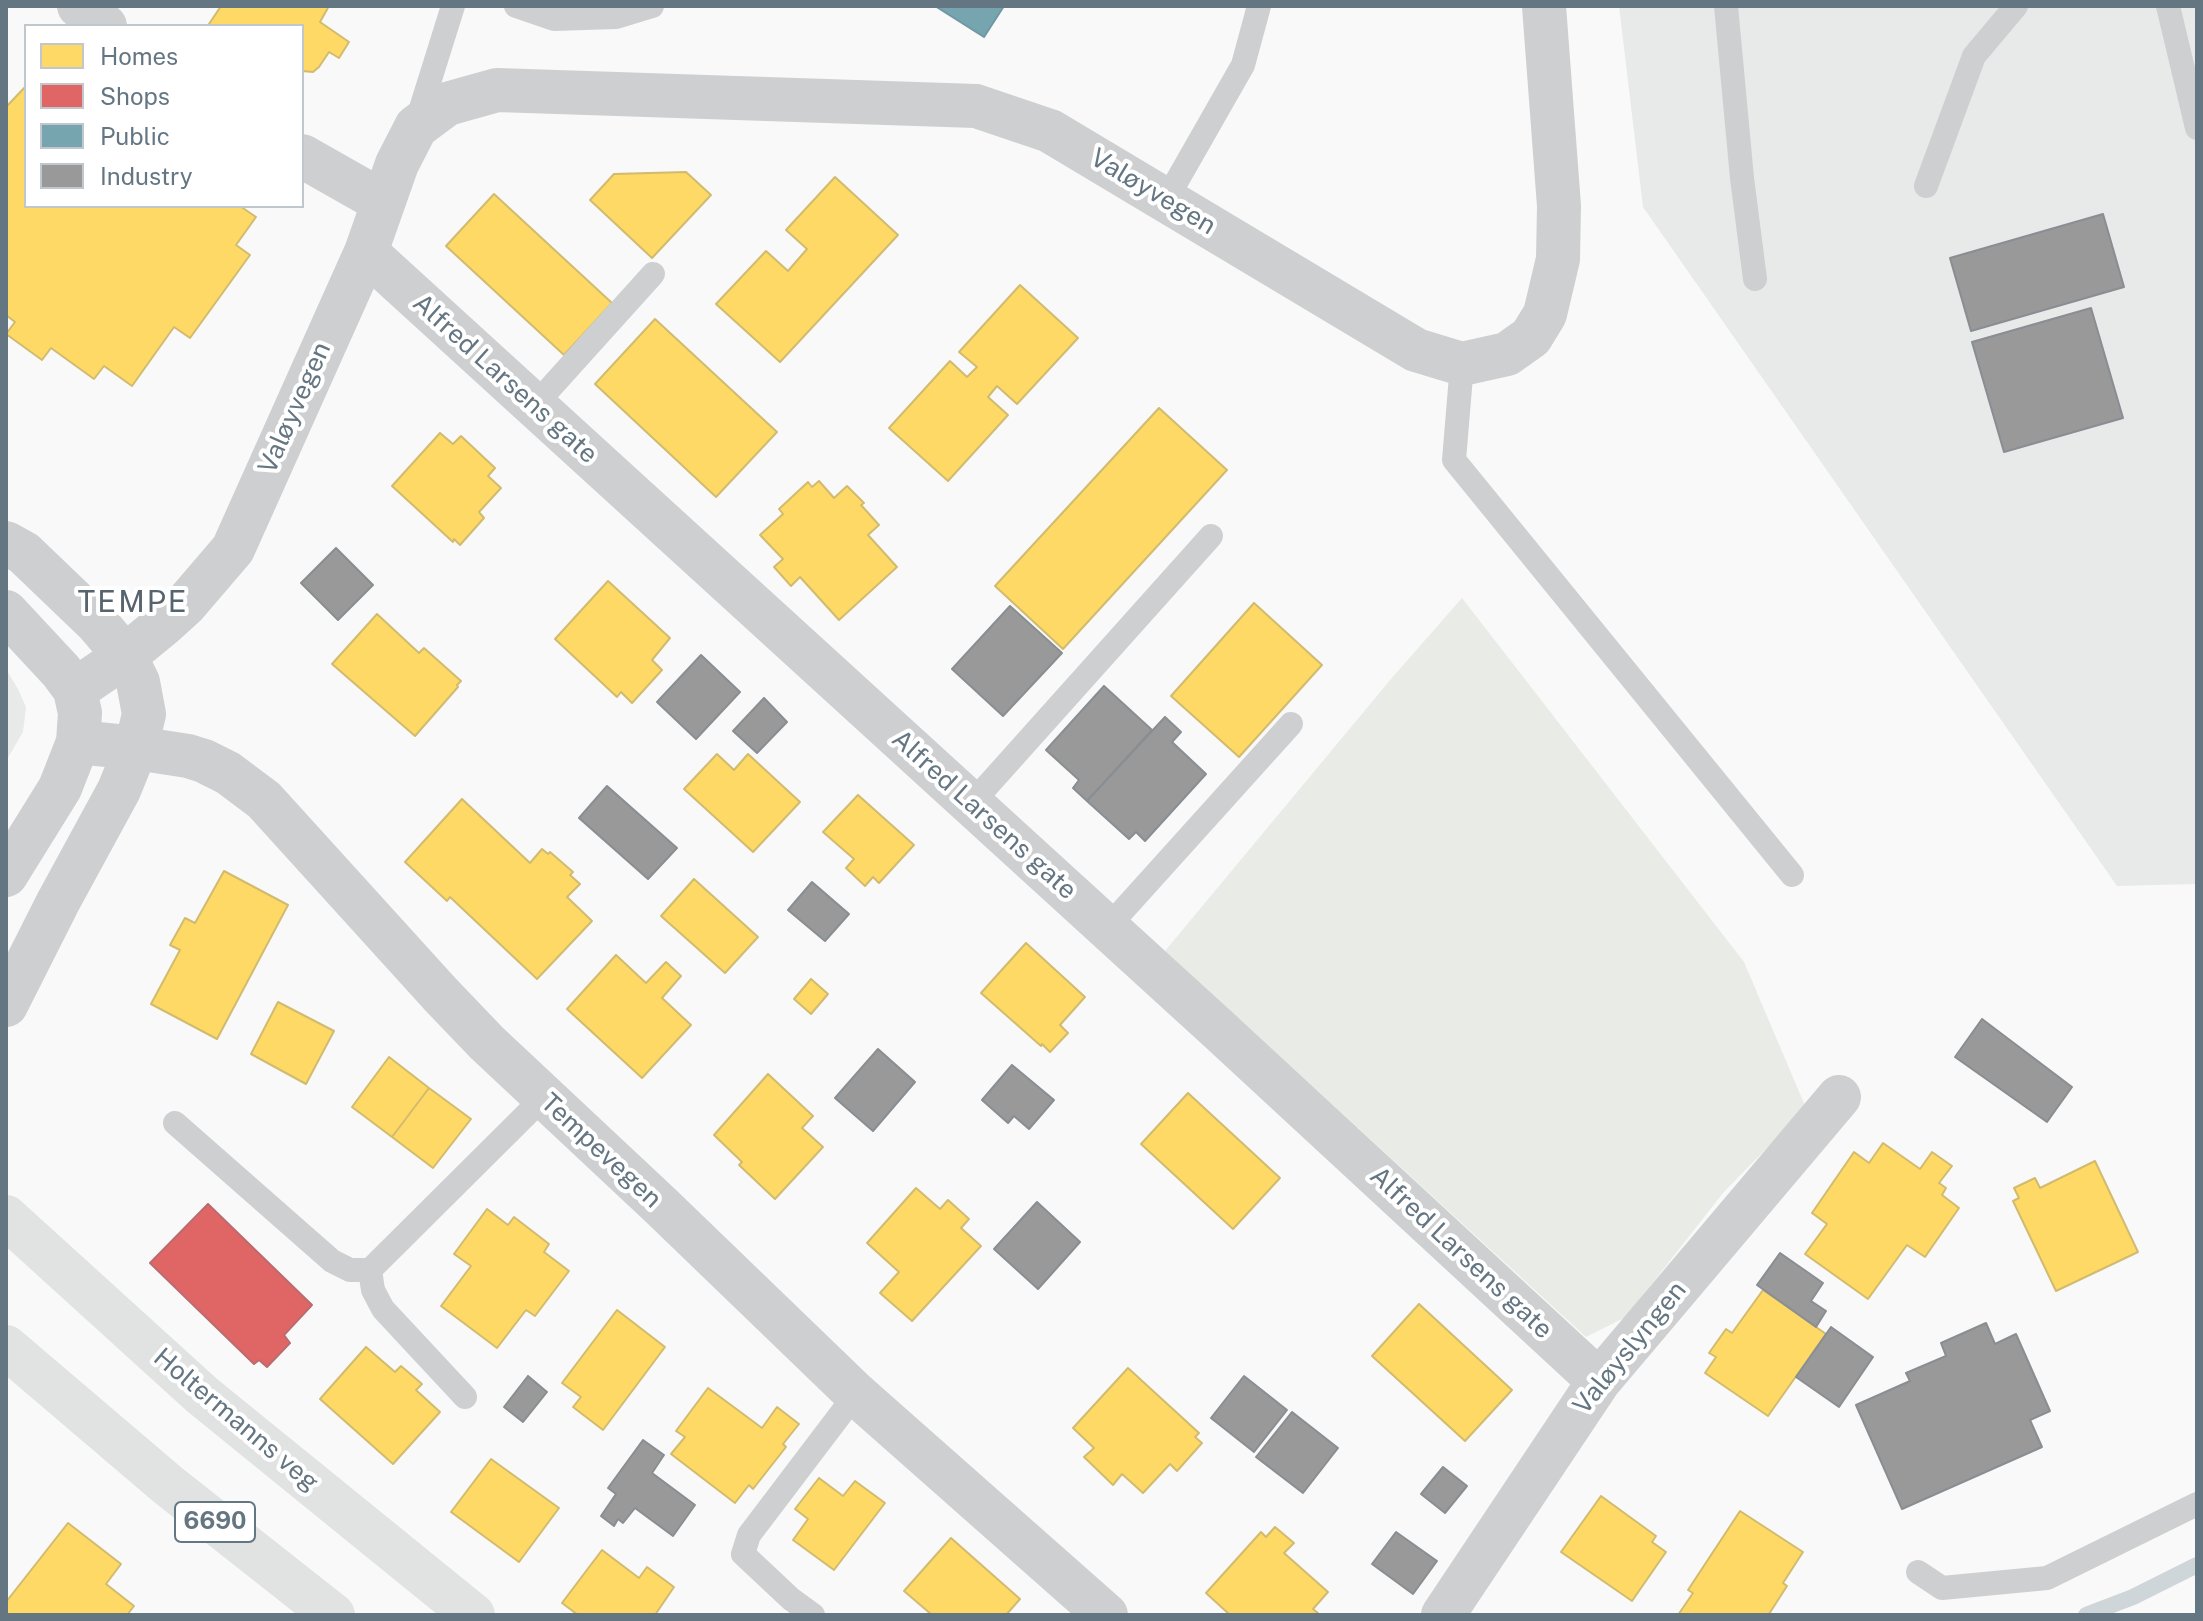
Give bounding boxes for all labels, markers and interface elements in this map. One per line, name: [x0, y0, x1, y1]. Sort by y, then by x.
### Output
legend: [24, 24, 304, 208]
text: Homes: [100, 42, 178, 70]
text: Shops: [100, 82, 170, 110]
text: Public: [100, 122, 170, 150]
street label: Valøyvegen: [1085, 142, 1221, 242]
text: Industry: [100, 162, 193, 190]
street label: Alfred Larsens gate: [406, 288, 604, 470]
street label: Valøyvegen: [252, 337, 338, 479]
district label: TEMPE: [78, 585, 188, 621]
street label: Alfred Larsens gate: [885, 724, 1083, 906]
street label: Tempevegen: [534, 1087, 668, 1215]
street label: Alfred Larsens gate: [1363, 1160, 1559, 1346]
street label: Valøyslyngen: [1567, 1275, 1693, 1421]
street label: Holtermanns veg: [147, 1342, 325, 1498]
road number: 6690: [175, 1502, 255, 1542]

